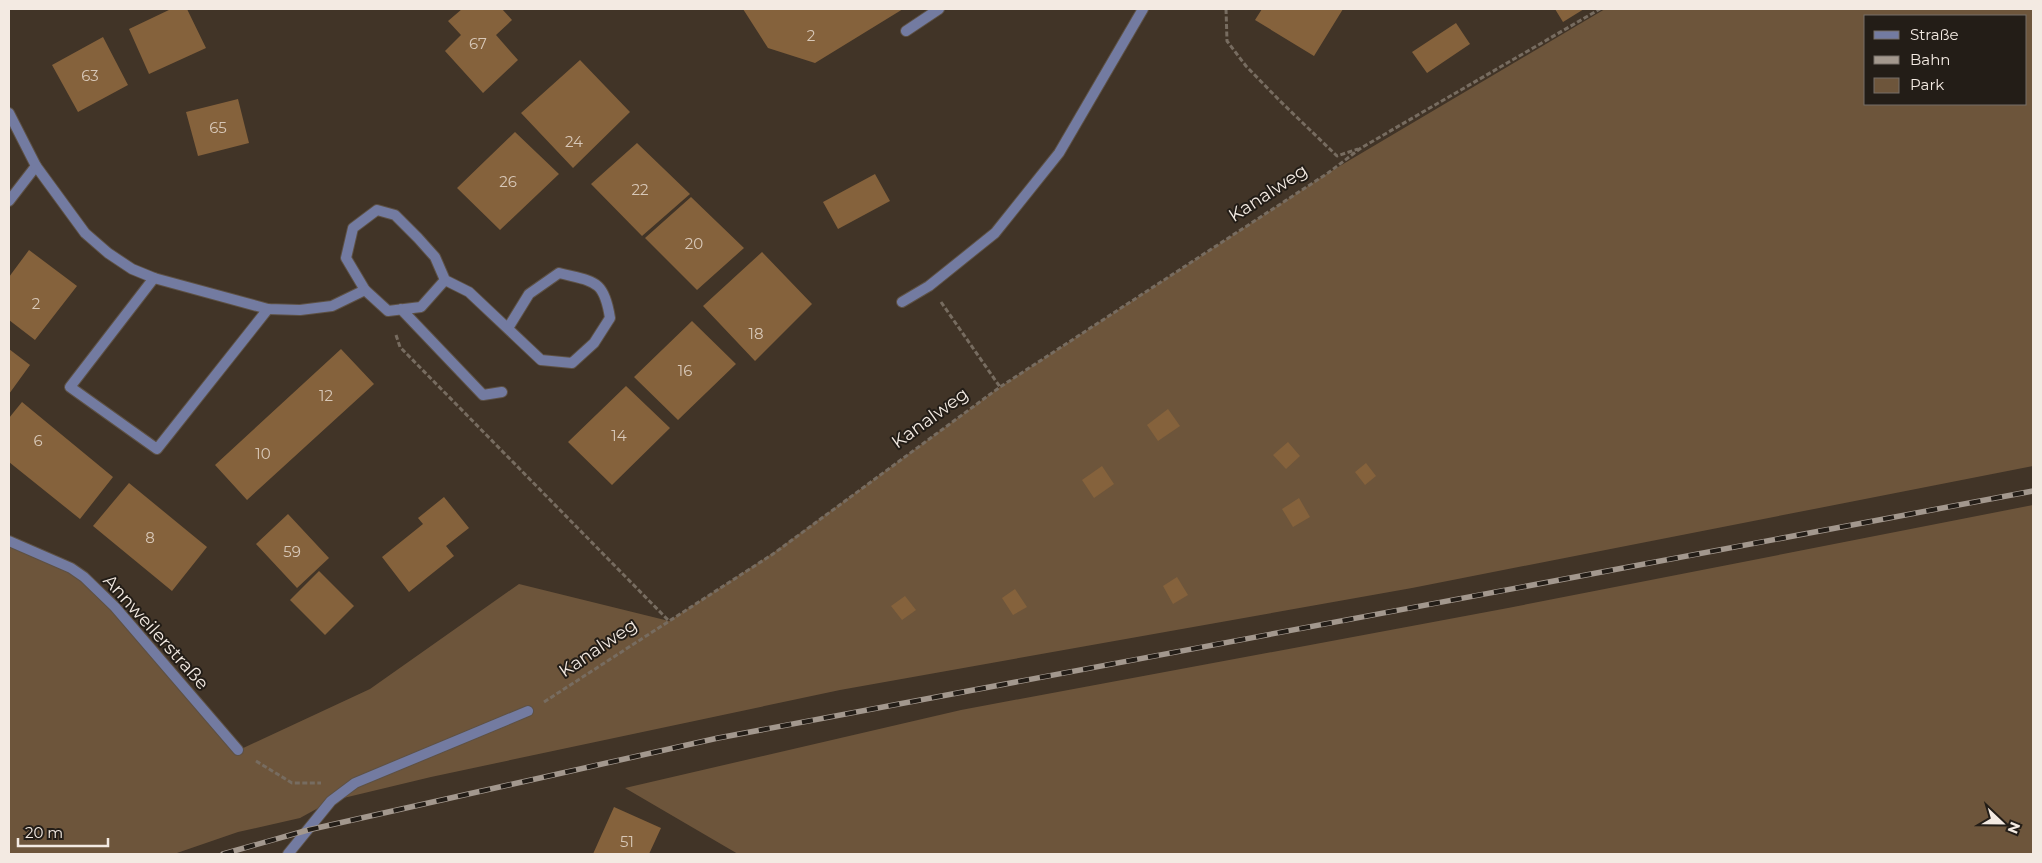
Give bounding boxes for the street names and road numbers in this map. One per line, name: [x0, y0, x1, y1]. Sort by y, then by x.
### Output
street label: Kanalweg: [1224, 159, 1312, 227]
street label: Kanalweg: [887, 383, 973, 453]
street label: Annweilerstraße: [99, 570, 214, 694]
street label: Kanalweg: [555, 614, 641, 682]

